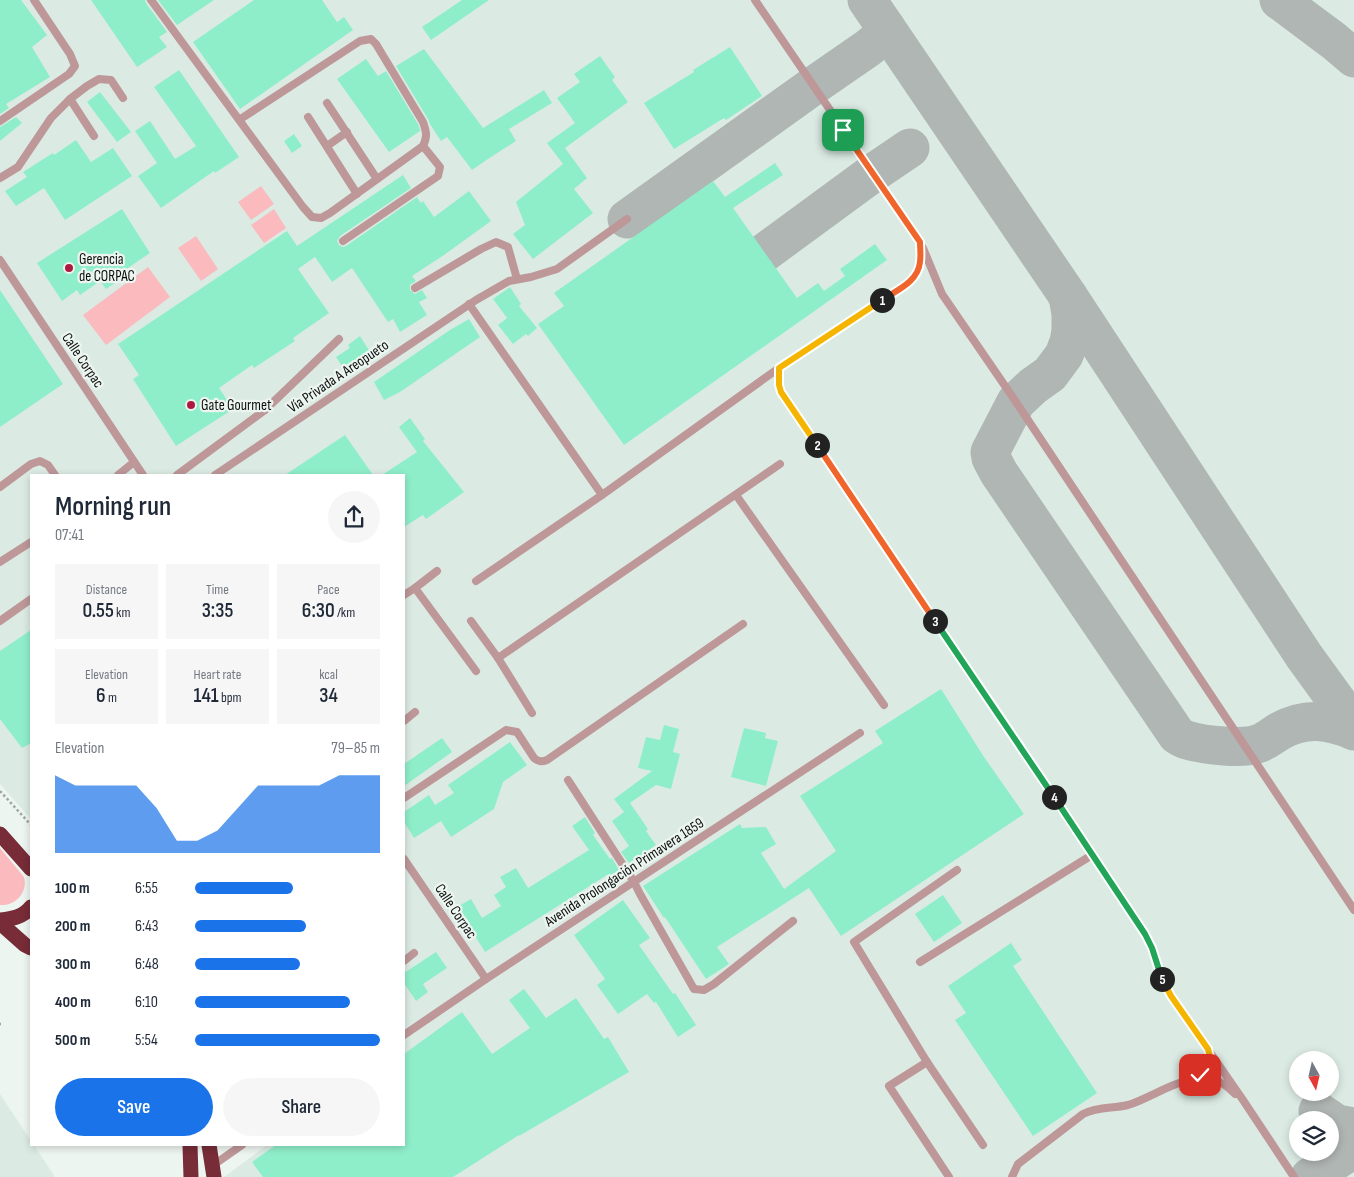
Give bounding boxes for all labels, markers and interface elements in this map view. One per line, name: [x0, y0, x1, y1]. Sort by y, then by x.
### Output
pin: [822, 109, 864, 151]
icon: arrive: [829, 116, 857, 144]
place label: Gerencia de CORPAC: [79, 250, 135, 286]
marker: Gerencia de CORPAC: [63, 262, 75, 274]
pin: 1: [870, 288, 894, 312]
text: 1: [880, 292, 885, 309]
street label: Calle Corpac: [57, 329, 108, 391]
street label: Vía Privada A Areopueto: [284, 336, 392, 417]
place label: Gate Gourmet: [201, 396, 272, 415]
marker: Gate Gourmet: [185, 399, 197, 411]
pin: 2: [804, 432, 830, 458]
text: 2: [814, 437, 821, 454]
text: Morning run: [55, 490, 171, 523]
button: share: [328, 491, 380, 543]
text: 07:41: [55, 526, 84, 545]
text: Distance: [86, 581, 127, 598]
text: Time: [206, 581, 229, 598]
text: Pace: [317, 581, 340, 598]
text: 0.55: [83, 598, 114, 623]
text: 3:35: [202, 598, 233, 623]
text: 6:30: [302, 598, 335, 623]
text: km: [114, 604, 130, 621]
text: /km: [335, 604, 355, 621]
pin: 3: [922, 608, 948, 634]
text: 3: [932, 613, 939, 630]
text: Elevation: [85, 666, 128, 683]
text: Heart rate: [194, 666, 241, 683]
text: kcal: [319, 666, 338, 683]
text: 6: [96, 683, 106, 708]
text: 141: [193, 683, 219, 708]
text: 34: [319, 683, 338, 708]
text: m: [106, 689, 117, 706]
text: bpm: [219, 689, 242, 706]
text: Elevation: [55, 739, 104, 758]
text: 79–85 m: [331, 739, 380, 758]
pin: 4: [1042, 784, 1066, 810]
text: 4: [1051, 789, 1058, 806]
street label: Avenida Prolongación Primavera 1859: [540, 814, 708, 932]
text: 100 m: [55, 879, 90, 898]
text: 6:55: [135, 879, 158, 898]
street label: Calle Corpac: [430, 880, 481, 942]
text: 200 m: [55, 917, 90, 936]
text: 6:43: [135, 917, 159, 936]
text: 300 m: [55, 955, 91, 974]
text: 6:48: [135, 955, 159, 974]
pin: 5: [1150, 966, 1174, 992]
text: 5: [1159, 971, 1166, 988]
text: 400 m: [55, 993, 91, 1012]
text: 6:10: [135, 993, 158, 1012]
text: 500 m: [55, 1031, 90, 1050]
text: 5:54: [135, 1031, 158, 1050]
north arrow: [1289, 1051, 1339, 1101]
map controls: [1289, 1051, 1339, 1161]
pin: [1179, 1054, 1221, 1096]
icon: check: [1186, 1061, 1214, 1089]
button: Save: [55, 1078, 213, 1136]
button: Share: [223, 1078, 380, 1136]
button: layers: [1289, 1111, 1339, 1161]

